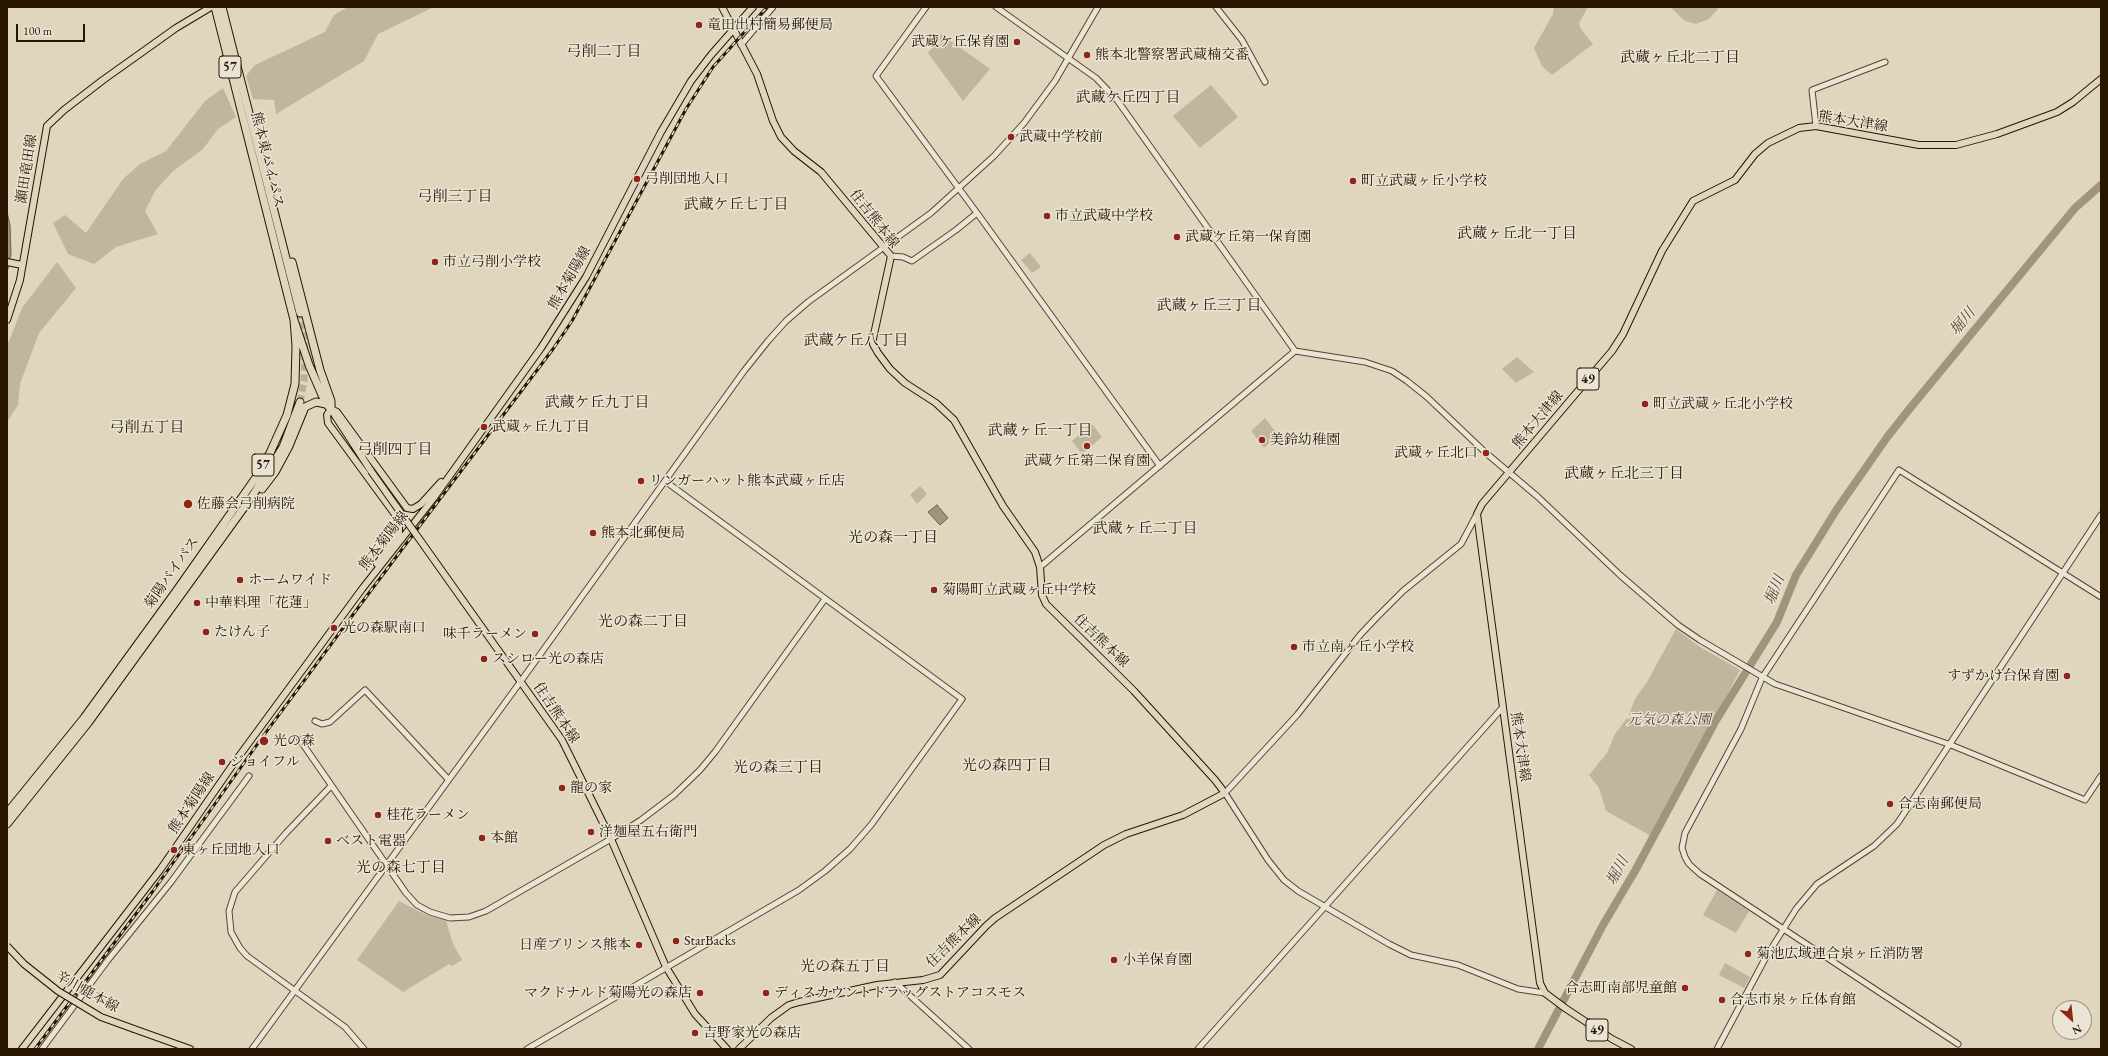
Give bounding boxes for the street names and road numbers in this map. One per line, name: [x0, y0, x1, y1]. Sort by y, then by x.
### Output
road number: 57: [219, 56, 241, 78]
street label: 熊本大津線: [1817, 108, 1889, 136]
street label: 熊本東バイパス: [247, 110, 287, 210]
street label: 瀬田竜田線: [13, 133, 41, 205]
street label: 住吉熊本線: [846, 186, 902, 252]
street label: 熊本菊陽線: [545, 243, 595, 313]
road number: 49: [1577, 368, 1599, 390]
street label: 熊本大津線: [1509, 388, 1567, 452]
road number: 57: [252, 454, 274, 476]
street label: 熊本菊陽線: [356, 508, 412, 574]
street label: 菊陽バイパス: [141, 534, 203, 612]
street label: 住吉熊本線: [1070, 611, 1132, 671]
street label: 住吉熊本線: [529, 679, 583, 747]
street label: 熊本大津線: [1507, 711, 1533, 783]
street label: 熊本菊陽線: [165, 769, 219, 837]
street label: 住吉熊本線: [923, 911, 985, 971]
street label: 辛川鹿本線: [52, 968, 122, 1016]
road number: 49: [1586, 1019, 1608, 1041]

